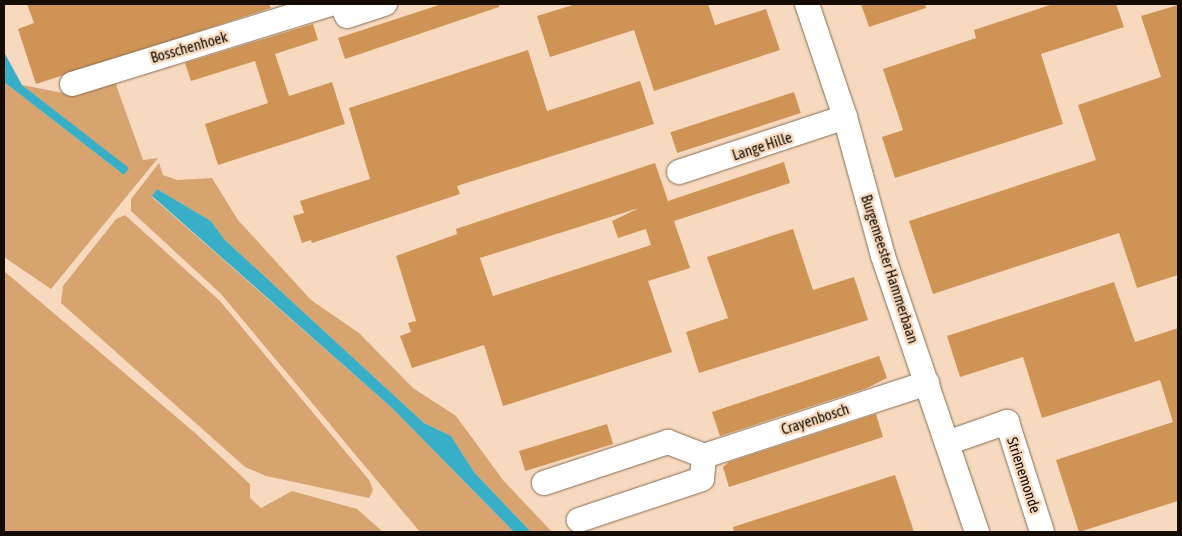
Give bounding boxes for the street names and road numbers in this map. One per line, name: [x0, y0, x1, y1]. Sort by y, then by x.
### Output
street label: Bosschenhoek: [148, 27, 230, 67]
street label: Lange Hille: [730, 128, 794, 164]
street label: Burgemeester Hammerbaan: [857, 192, 923, 346]
street label: Crayenbosch: [779, 400, 851, 438]
street label: Strienemonde: [1003, 435, 1045, 515]

